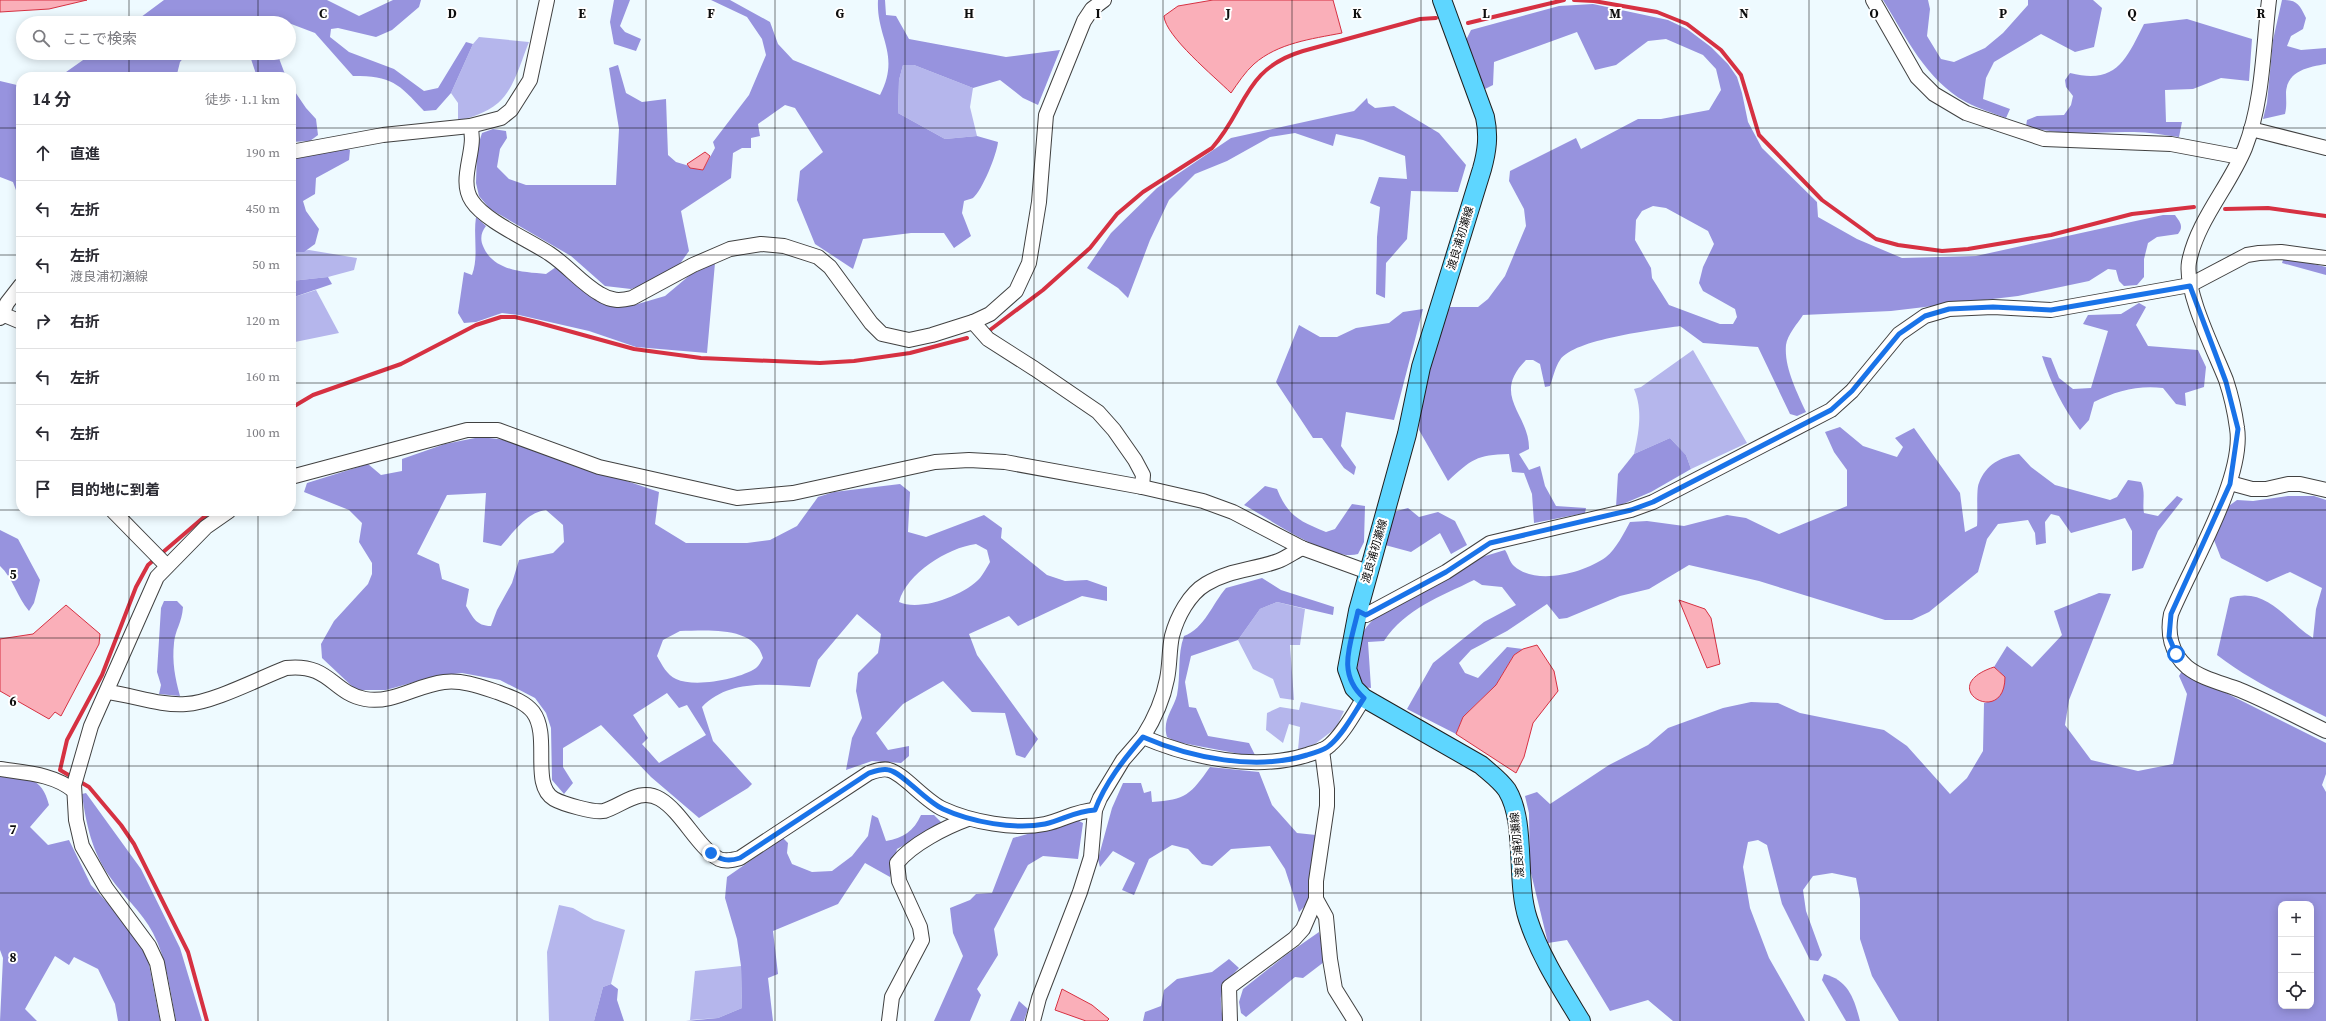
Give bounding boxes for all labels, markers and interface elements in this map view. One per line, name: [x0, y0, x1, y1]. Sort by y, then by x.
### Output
text: C: [319, 5, 327, 22]
text: D: [447, 5, 457, 22]
text: E: [578, 5, 586, 22]
text: F: [707, 5, 715, 22]
text: G: [836, 5, 845, 22]
text: H: [964, 5, 974, 22]
text: I: [1095, 5, 1101, 22]
text: J: [1224, 5, 1231, 22]
text: K: [1352, 5, 1362, 22]
text: L: [1482, 5, 1490, 22]
text: M: [1609, 5, 1621, 22]
text: N: [1739, 5, 1749, 22]
text: O: [1869, 5, 1879, 22]
text: P: [1999, 5, 2007, 22]
text: Q: [2127, 5, 2137, 22]
text: R: [2257, 5, 2266, 22]
search box: [16, 16, 296, 60]
icon: search: [30, 27, 52, 49]
text: ここで検索: [62, 28, 137, 49]
text: 14 分: [32, 87, 71, 111]
text: 徒歩 · 1.1 km: [205, 91, 280, 108]
icon: ahead: [32, 142, 54, 164]
text: 直進: [70, 143, 100, 164]
text: 190 m: [246, 144, 280, 161]
icon: left: [32, 198, 54, 220]
text: 左折: [70, 199, 100, 220]
text: 450 m: [246, 200, 280, 217]
street label: 渡良浦初瀬線: [1444, 204, 1477, 272]
text: 左折: [70, 245, 100, 266]
icon: left: [32, 254, 54, 276]
text: 50 m: [252, 256, 280, 273]
text: 渡良浦初瀬線: [70, 268, 148, 285]
icon: right: [32, 310, 54, 332]
text: 右折: [70, 311, 100, 332]
text: 120 m: [246, 312, 280, 329]
icon: left: [32, 366, 54, 388]
text: 左折: [70, 367, 100, 388]
text: 160 m: [246, 368, 280, 385]
icon: left: [32, 422, 54, 444]
text: 左折: [70, 423, 100, 444]
text: 100 m: [246, 424, 280, 441]
icon: arrive: [32, 478, 54, 500]
text: 目的地に到着: [70, 479, 160, 500]
street label: 渡良浦初瀬線: [1358, 517, 1391, 585]
text: 5: [9, 566, 17, 583]
route start: [2167, 645, 2185, 663]
text: 6: [9, 693, 17, 710]
street label: 渡良浦初瀬線: [1507, 811, 1528, 878]
text: 7: [9, 821, 17, 838]
route end: [702, 844, 720, 862]
map controls: [2278, 901, 2314, 1009]
button: +: [2278, 901, 2314, 937]
button: −: [2278, 937, 2314, 973]
text: 8: [9, 949, 17, 966]
button: locate: [2278, 973, 2314, 1009]

